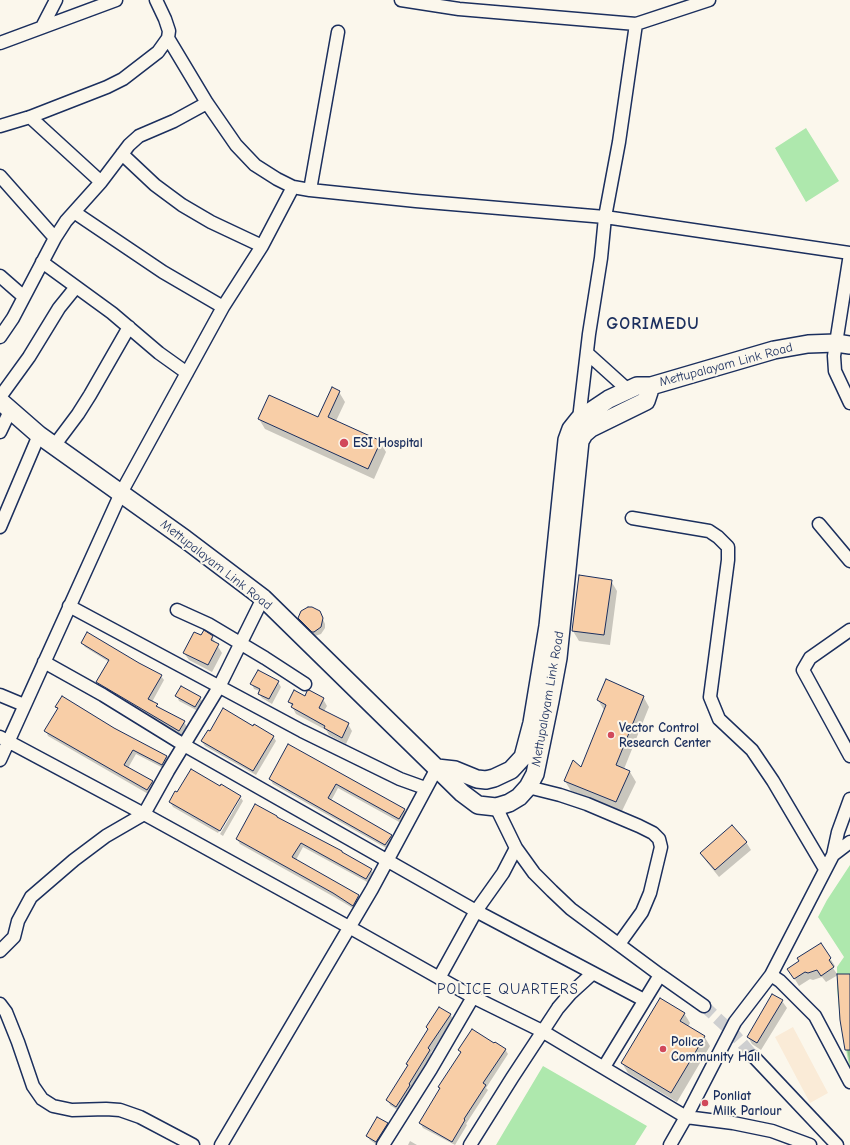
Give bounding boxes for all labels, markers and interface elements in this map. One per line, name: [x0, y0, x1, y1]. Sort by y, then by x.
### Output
district label: GORIMEDU: [606, 314, 700, 334]
street label: Mettupalayam Link Road: [658, 340, 794, 390]
place label: ESI Hospital: [353, 435, 423, 451]
marker: ESI Hospital: [338, 437, 350, 449]
street label: Mettupalayam Link Road: [157, 517, 275, 613]
street label: Mettupalayam Link Road: [528, 630, 568, 768]
place label: Vector Control Research Center: [619, 720, 711, 751]
marker: Vector Control Research Center: [606, 730, 616, 740]
district label: POLICE QUARTERS: [437, 981, 579, 999]
place label: Police Community Hall: [671, 1034, 760, 1065]
marker: Police Community Hall: [658, 1044, 668, 1054]
place label: Ponliat Milk Parlour: [713, 1088, 781, 1119]
marker: Ponliat Milk Parlour: [700, 1098, 710, 1108]

